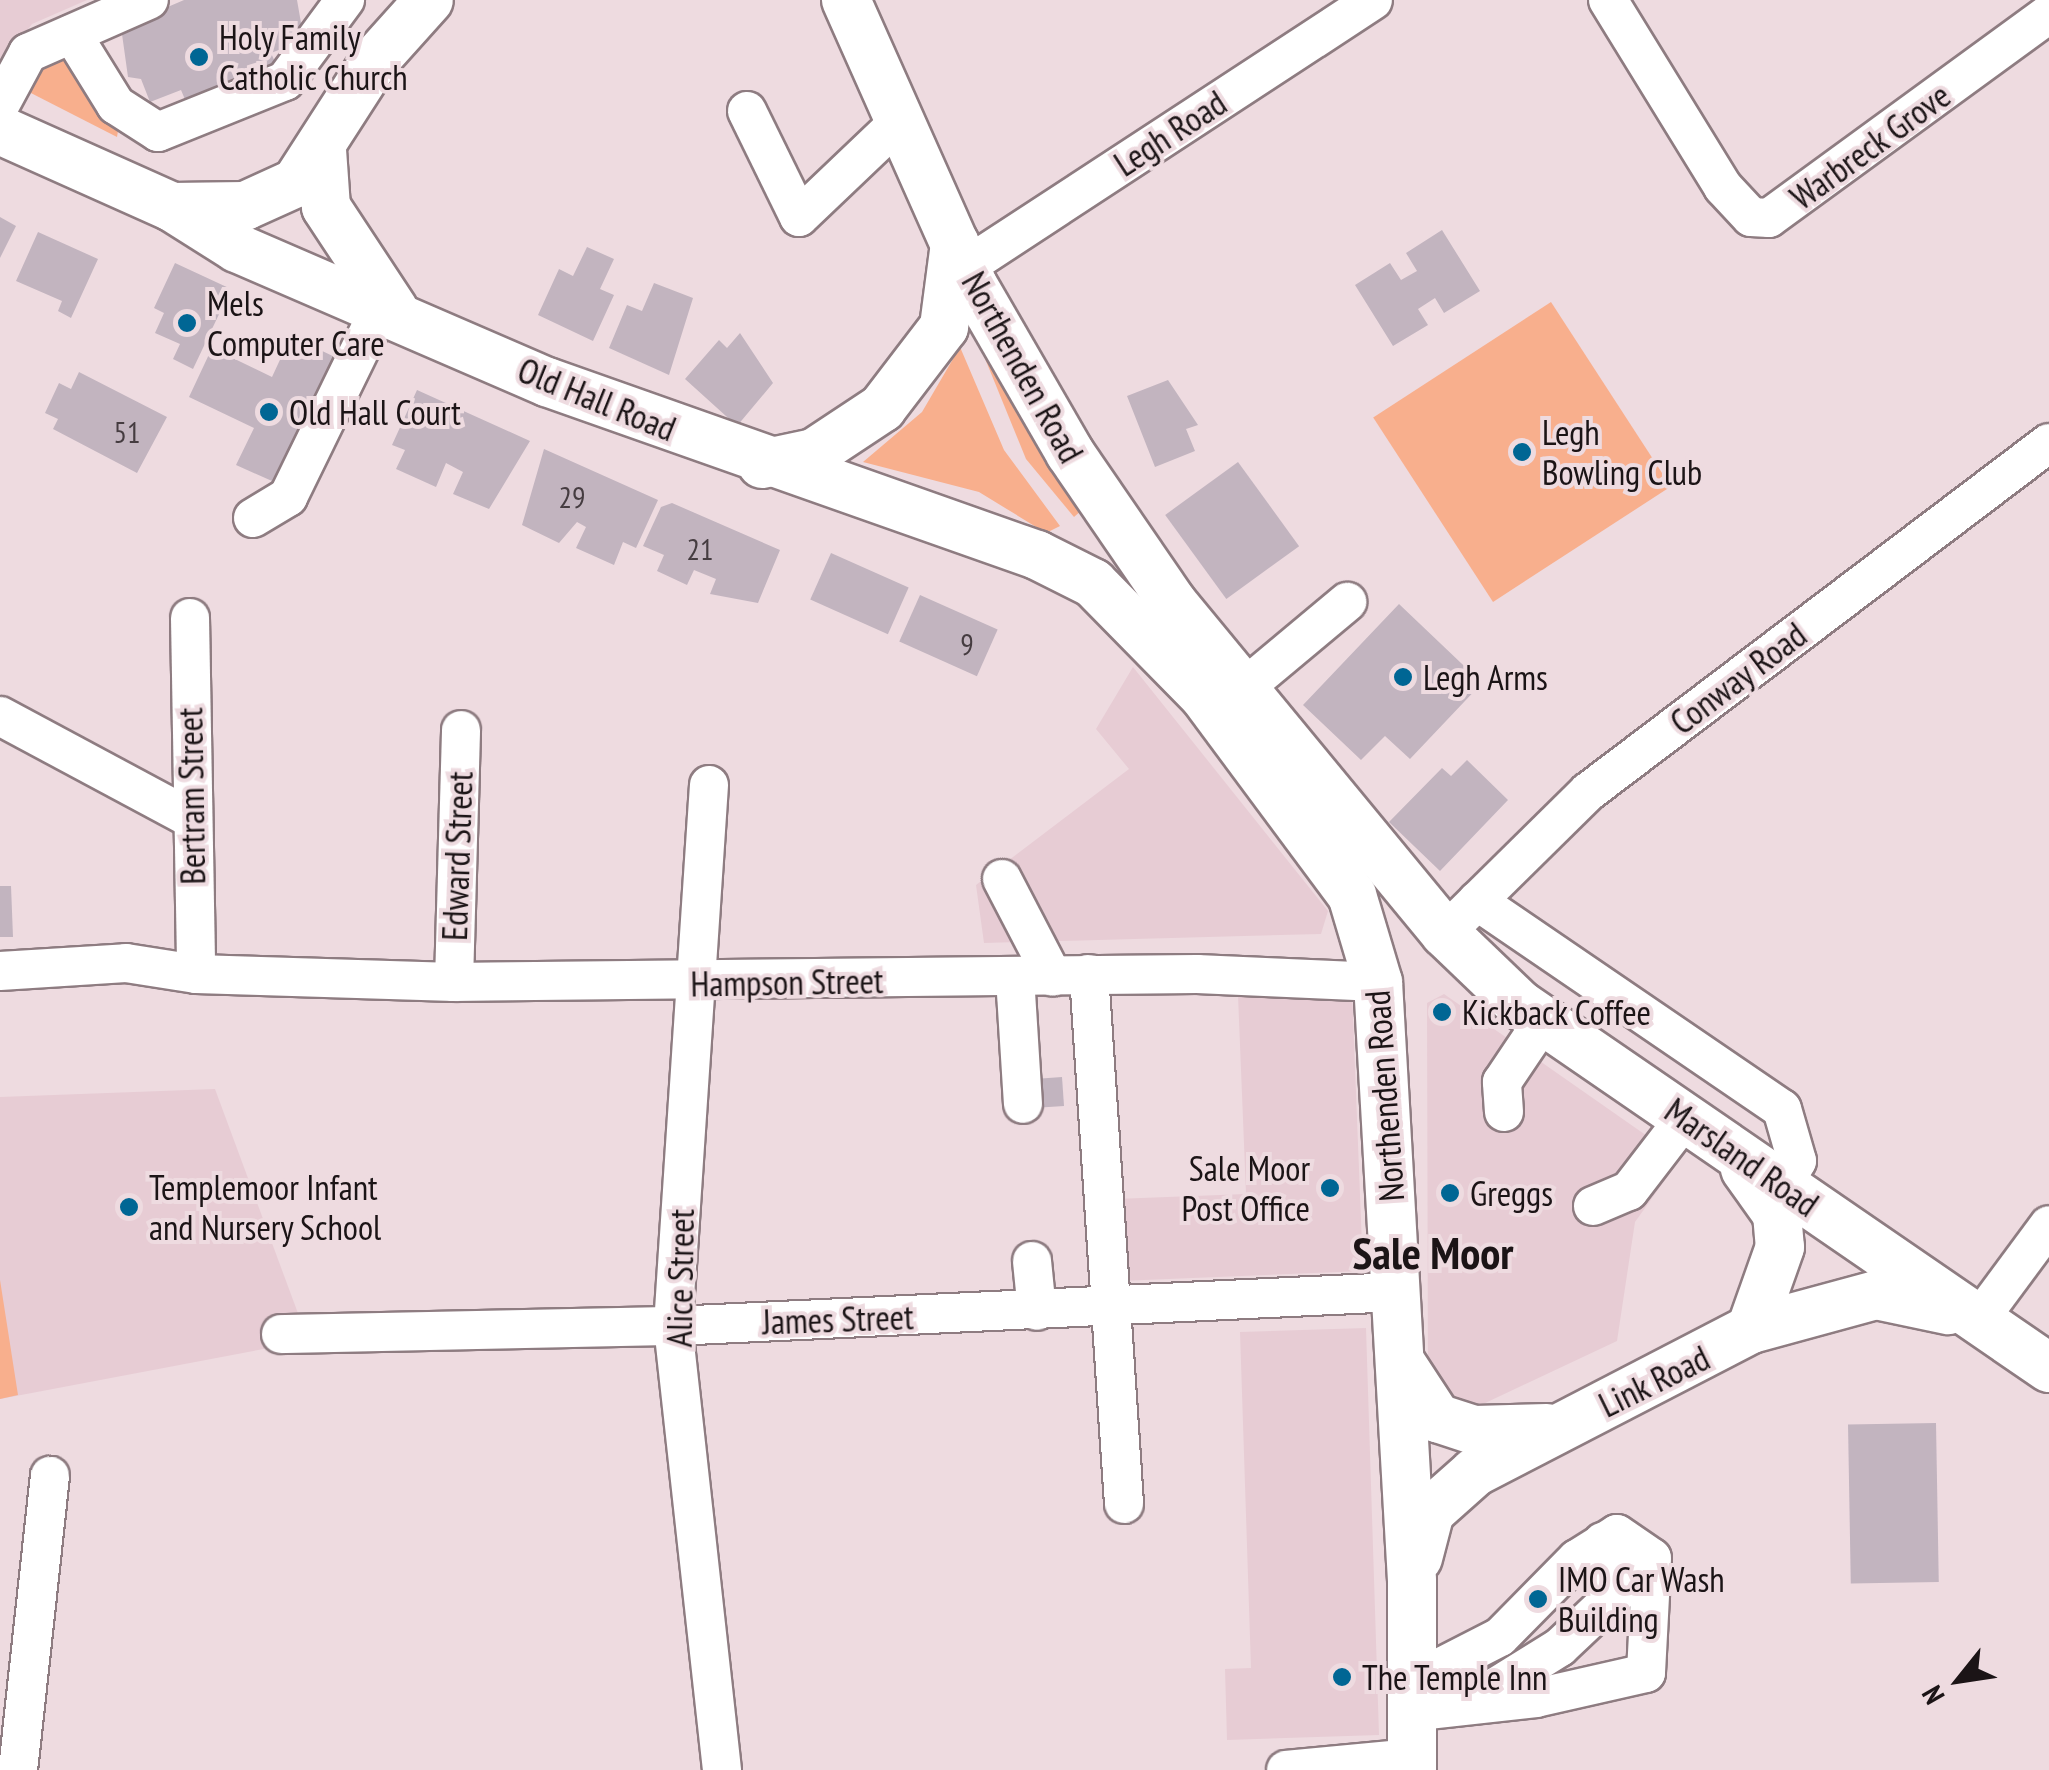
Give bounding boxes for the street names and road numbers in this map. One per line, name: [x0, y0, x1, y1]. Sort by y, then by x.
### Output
street label: Warbreck Grove: [1782, 74, 1958, 218]
street label: Legh Road: [1106, 81, 1234, 185]
street label: Northenden Road: [953, 264, 1093, 470]
street label: Old Hall Road: [512, 348, 682, 450]
street label: Conway Road: [1661, 613, 1815, 743]
street label: Bertram Street: [168, 707, 214, 885]
street label: Edward Street: [433, 771, 481, 941]
street label: Hampson Street: [690, 959, 884, 1005]
street label: Northenden Road: [1356, 989, 1412, 1203]
street label: Marsland Road: [1657, 1089, 1827, 1225]
street label: Alice Street: [658, 1208, 702, 1348]
street label: James Street: [762, 1295, 914, 1343]
street label: Link Road: [1592, 1336, 1716, 1426]

